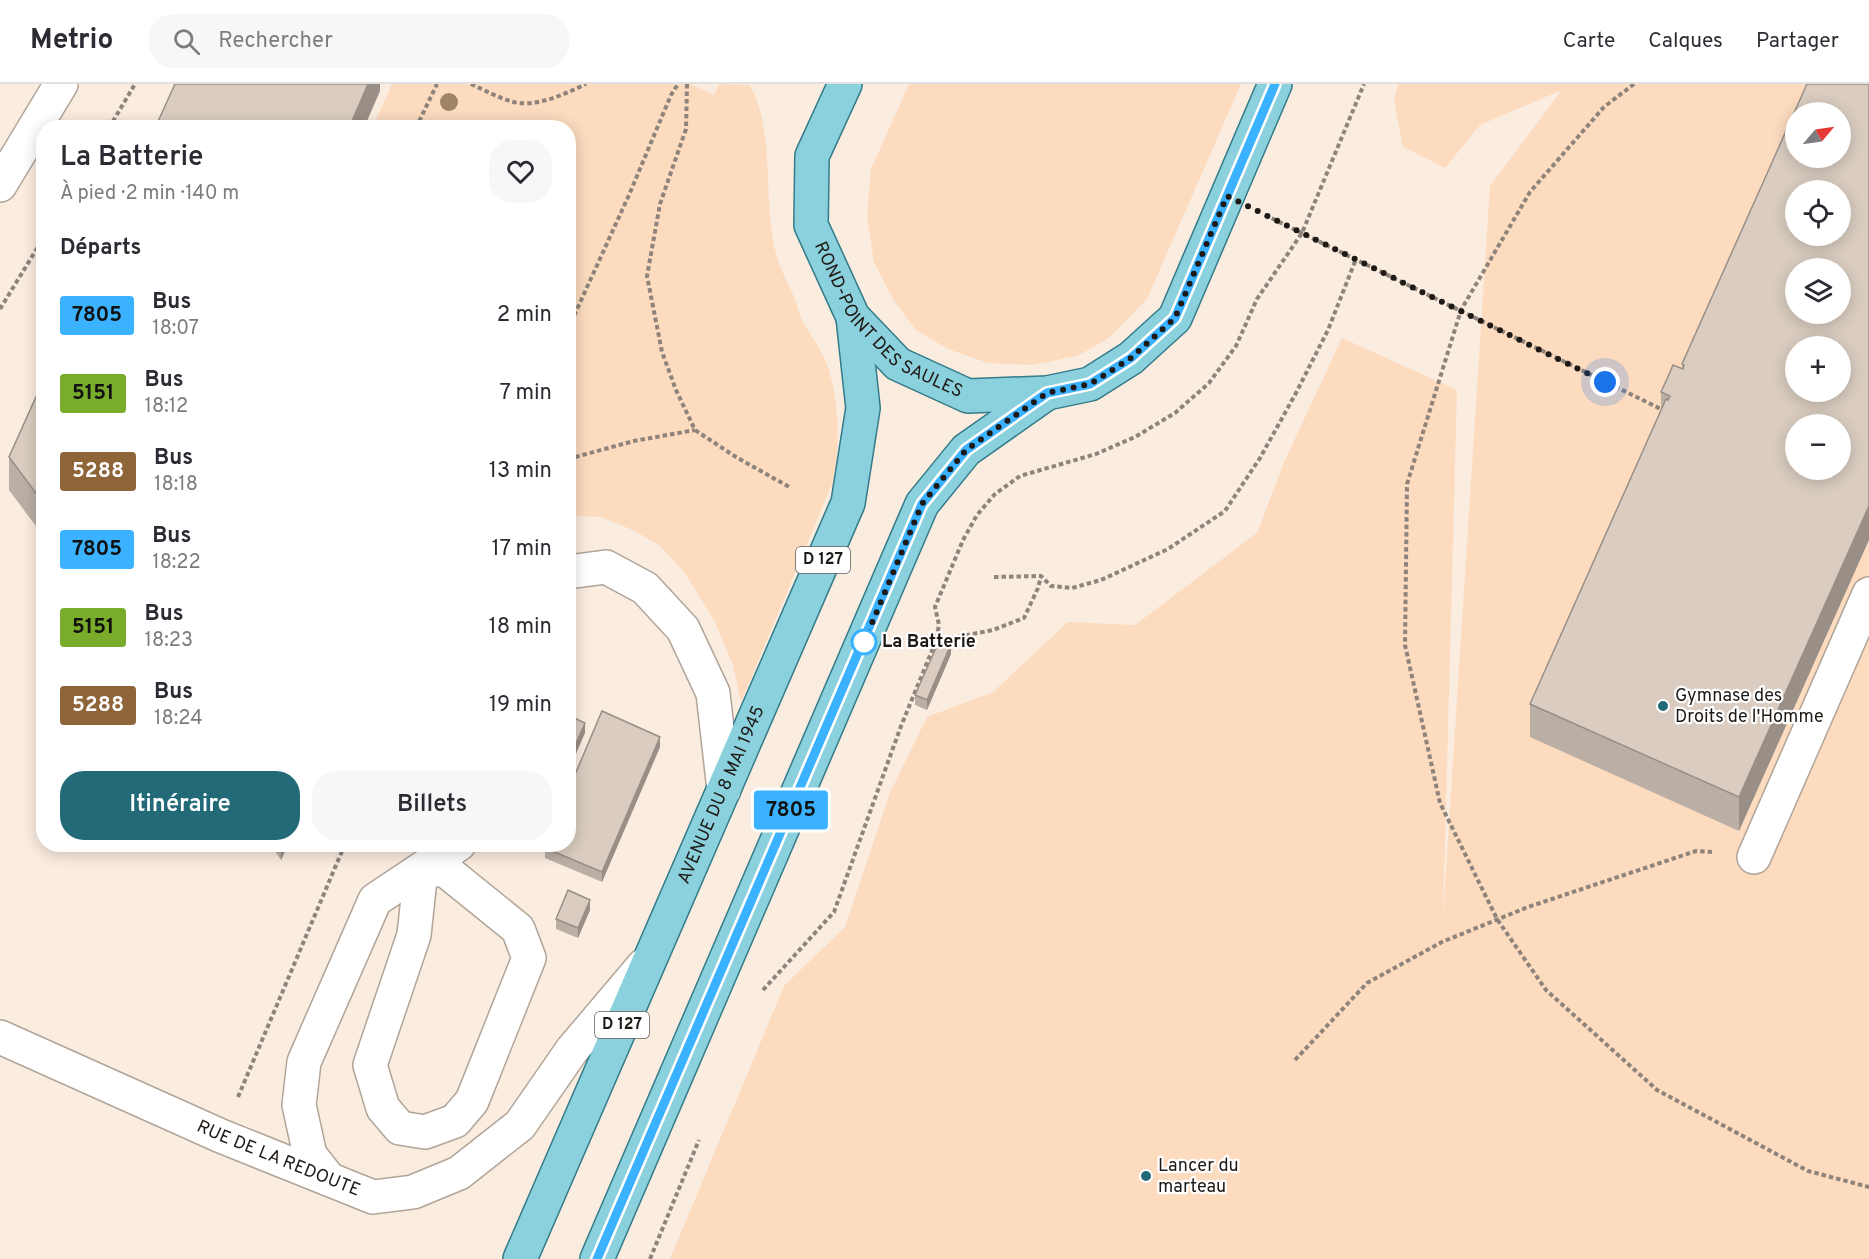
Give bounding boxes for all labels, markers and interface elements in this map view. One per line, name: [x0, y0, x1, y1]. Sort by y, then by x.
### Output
search box: [149, 14, 569, 68]
text: Metrio: [30, 23, 113, 59]
icon: search: [170, 25, 203, 58]
text: Rechercher: [218, 28, 333, 55]
text: Carte: [1563, 28, 1615, 55]
text: Calques: [1648, 28, 1723, 55]
text: Partager: [1756, 28, 1839, 55]
north arrow: [1785, 102, 1851, 168]
map controls: [1785, 102, 1851, 480]
text: La Batterie: [60, 140, 204, 176]
button: heart: [489, 140, 552, 203]
button: locate: [1785, 180, 1851, 246]
text: À pied · 2 min · 140 m: [60, 181, 239, 207]
text: Départs: [60, 235, 141, 262]
street label: ROND-POINT DES SAULES: [809, 238, 966, 404]
button: layers: [1785, 258, 1851, 324]
text: Bus: [152, 289, 191, 316]
text: 7805: [72, 302, 122, 329]
text: 2 min: [497, 302, 552, 329]
text: 18:07: [152, 316, 199, 342]
button: +: [1785, 336, 1851, 402]
text: Bus: [144, 367, 184, 394]
your location: [1590, 367, 1620, 397]
text: 5151: [72, 380, 114, 407]
text: 7 min: [500, 380, 552, 407]
text: 18:12: [144, 394, 188, 420]
button: −: [1785, 414, 1851, 480]
text: Bus: [154, 445, 193, 472]
text: 5288: [72, 458, 124, 485]
text: 13 min: [489, 458, 552, 485]
text: 18:18: [154, 472, 198, 498]
text: Bus: [152, 523, 191, 550]
text: 7805: [72, 536, 122, 563]
text: 17 min: [492, 536, 552, 563]
road number: D 127: [796, 547, 850, 573]
text: 18:22: [152, 550, 201, 576]
text: Bus: [144, 601, 184, 628]
text: 5151: [72, 614, 114, 641]
text: 18 min: [489, 614, 552, 641]
text: 18:23: [144, 628, 193, 654]
marker: La Batterie: [851, 629, 877, 655]
place label: La Batterie: [882, 631, 976, 654]
text: Bus: [154, 679, 193, 706]
place label: Gymnase des Droits de l'Homme: [1675, 685, 1824, 729]
text: 5288: [72, 692, 124, 719]
text: 19 min: [489, 692, 552, 719]
marker: Gymnase des Droits de l'Homme: [1656, 699, 1670, 713]
street label: AVENUE DU 8 MAI 1945: [673, 702, 770, 888]
text: 18:24: [154, 706, 203, 732]
button: Itinéraire: [60, 771, 300, 840]
button: Billets: [312, 771, 552, 840]
line badge: 7805: [749, 790, 833, 830]
text: 7805: [766, 797, 816, 824]
road number: D 127: [595, 1012, 649, 1038]
street label: RUE DE LA REDOUTE: [193, 1115, 364, 1202]
place label: Lancer du marteau: [1158, 1155, 1239, 1199]
marker: Lancer du marteau: [1139, 1169, 1153, 1183]

